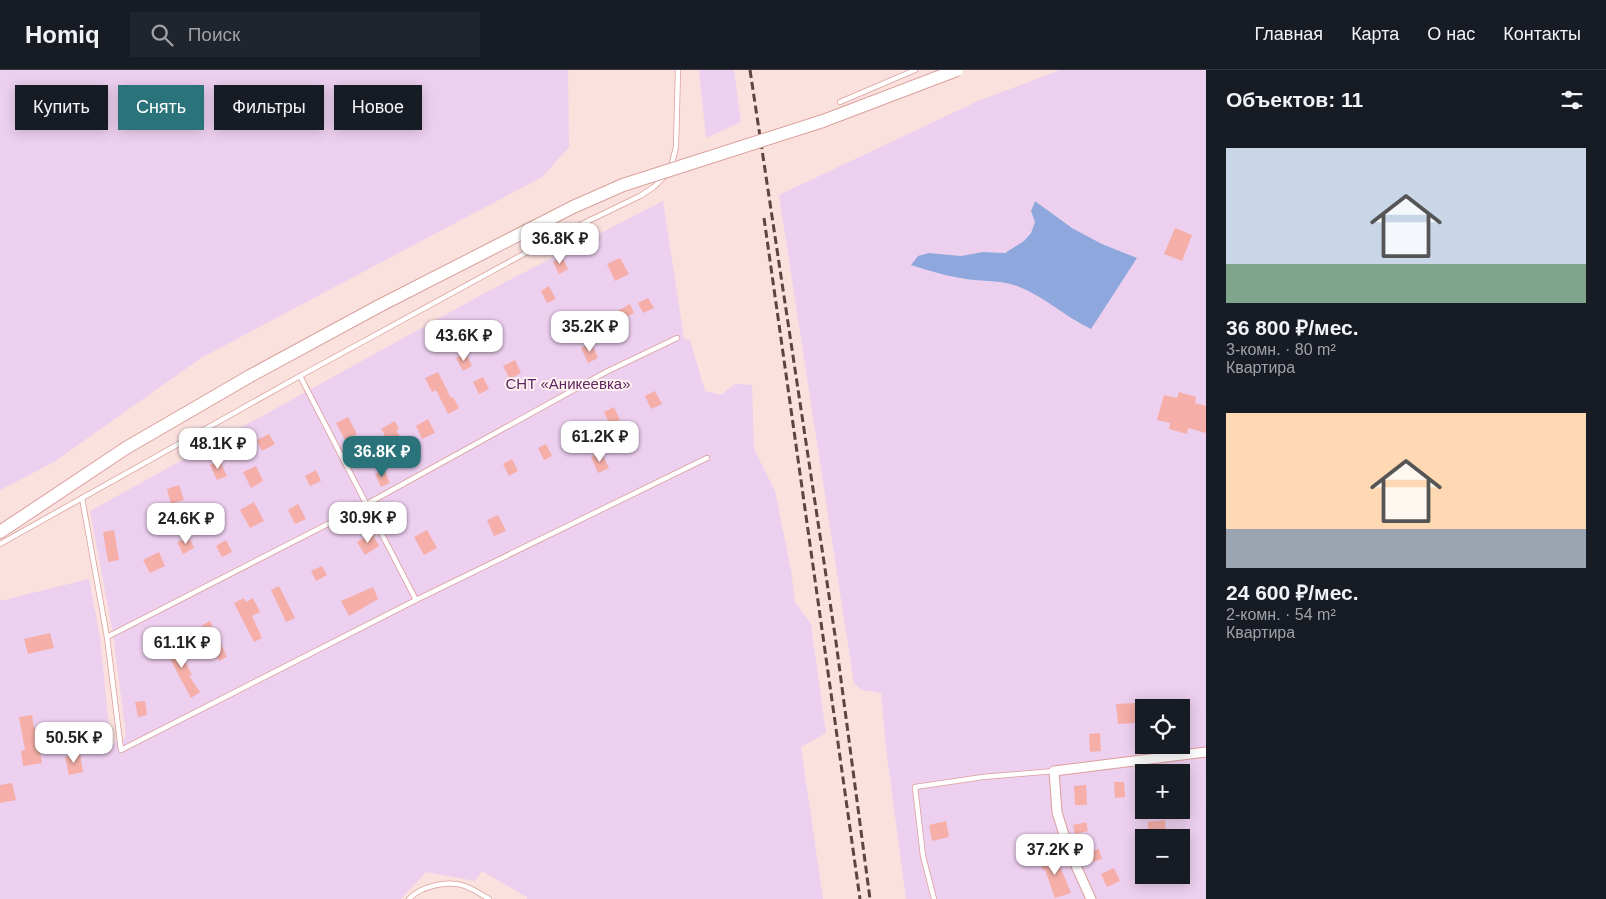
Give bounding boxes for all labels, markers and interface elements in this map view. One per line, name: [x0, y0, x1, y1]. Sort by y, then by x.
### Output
search box: [130, 12, 480, 57]
text: Homiq: [25, 21, 100, 48]
icon: search: [148, 21, 176, 49]
text: Поиск: [188, 24, 240, 45]
text: Главная: [1255, 24, 1323, 44]
text: Карта: [1351, 24, 1399, 44]
text: О нас: [1427, 24, 1475, 44]
text: Контакты: [1503, 24, 1581, 44]
chip: Купить: [15, 85, 108, 130]
chip: Снять: [118, 85, 204, 130]
chip: Фильтры: [214, 85, 324, 130]
chip: Новое: [334, 85, 422, 130]
icon: filters: [1558, 86, 1586, 114]
text: Объектов: 11: [1226, 88, 1363, 111]
icon: home: [1361, 181, 1451, 271]
pin: 36.8K ₽: [514, 222, 606, 265]
text: 36.8K ₽: [532, 230, 588, 247]
pin: 35.2K ₽: [544, 310, 636, 353]
text: 36 800 ₽/мес.: [1226, 316, 1359, 339]
text: 35.2K ₽: [562, 318, 618, 335]
pin: 43.6K ₽: [418, 320, 510, 362]
text: 43.6K ₽: [436, 327, 492, 344]
text: 3-комн. · 80 m²: [1226, 341, 1336, 358]
text: Квартира: [1226, 359, 1295, 376]
park label: СНТ «Аникеевка»: [506, 375, 630, 392]
pin: 61.2K ₽: [554, 420, 646, 463]
pin: 48.1K ₽: [172, 428, 264, 470]
text: 61.2K ₽: [572, 428, 628, 445]
text: 48.1K ₽: [190, 435, 246, 452]
pin: 36.8K ₽: [336, 436, 428, 478]
text: 36.8K ₽: [354, 443, 410, 460]
icon: home: [1361, 446, 1451, 536]
pin: 24.6K ₽: [140, 502, 232, 545]
pin: 30.9K ₽: [322, 502, 414, 544]
text: 30.9K ₽: [340, 509, 396, 526]
text: 24.6K ₽: [158, 510, 214, 527]
text: 24 600 ₽/мес.: [1226, 581, 1359, 604]
text: 2-комн. · 54 m²: [1226, 606, 1336, 623]
text: Квартира: [1226, 624, 1295, 641]
pin: 61.1K ₽: [136, 626, 228, 669]
text: 61.1K ₽: [154, 634, 210, 651]
map controls: [1135, 699, 1190, 884]
button: locate: [1135, 699, 1190, 754]
pin: 50.5K ₽: [28, 722, 120, 764]
text: 50.5K ₽: [46, 729, 102, 746]
button: +: [1135, 764, 1190, 819]
button: −: [1135, 829, 1190, 884]
pin: 37.2K ₽: [1009, 834, 1101, 876]
text: 37.2K ₽: [1027, 841, 1083, 858]

